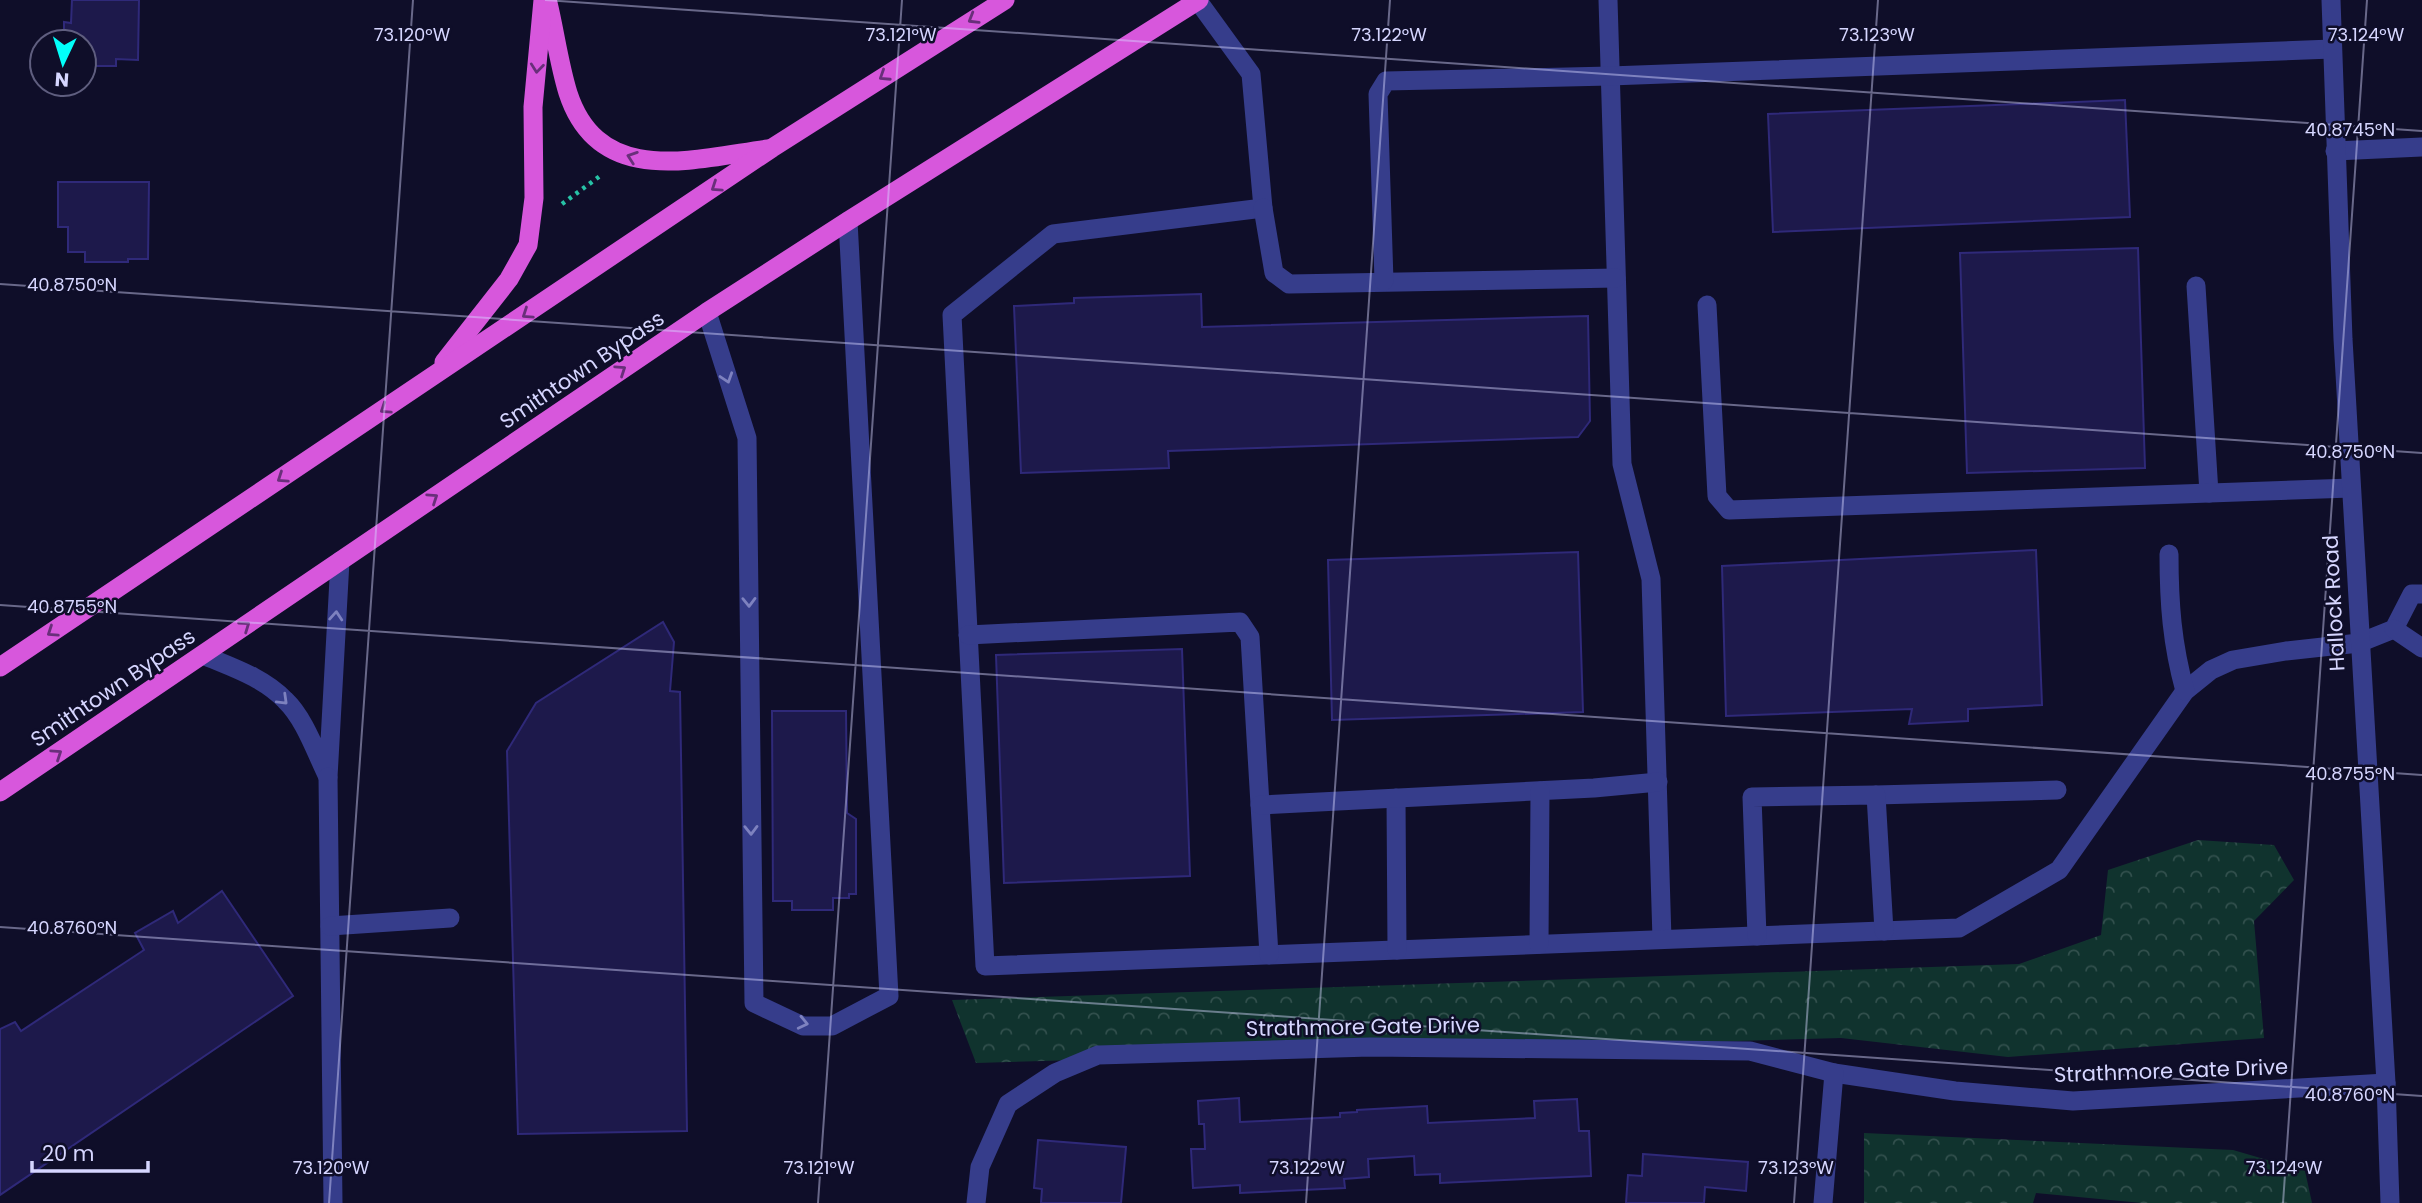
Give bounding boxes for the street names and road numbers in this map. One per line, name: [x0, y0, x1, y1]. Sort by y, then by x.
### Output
street label: Smithtown Bypass: [494, 304, 670, 435]
street label: Hallock Road: [2315, 534, 2352, 672]
street label: Smithtown Bypass: [25, 622, 201, 753]
street label: Strathmore Gate Drive: [1246, 1010, 1480, 1043]
street label: Strathmore Gate Drive: [2054, 1052, 2288, 1089]

